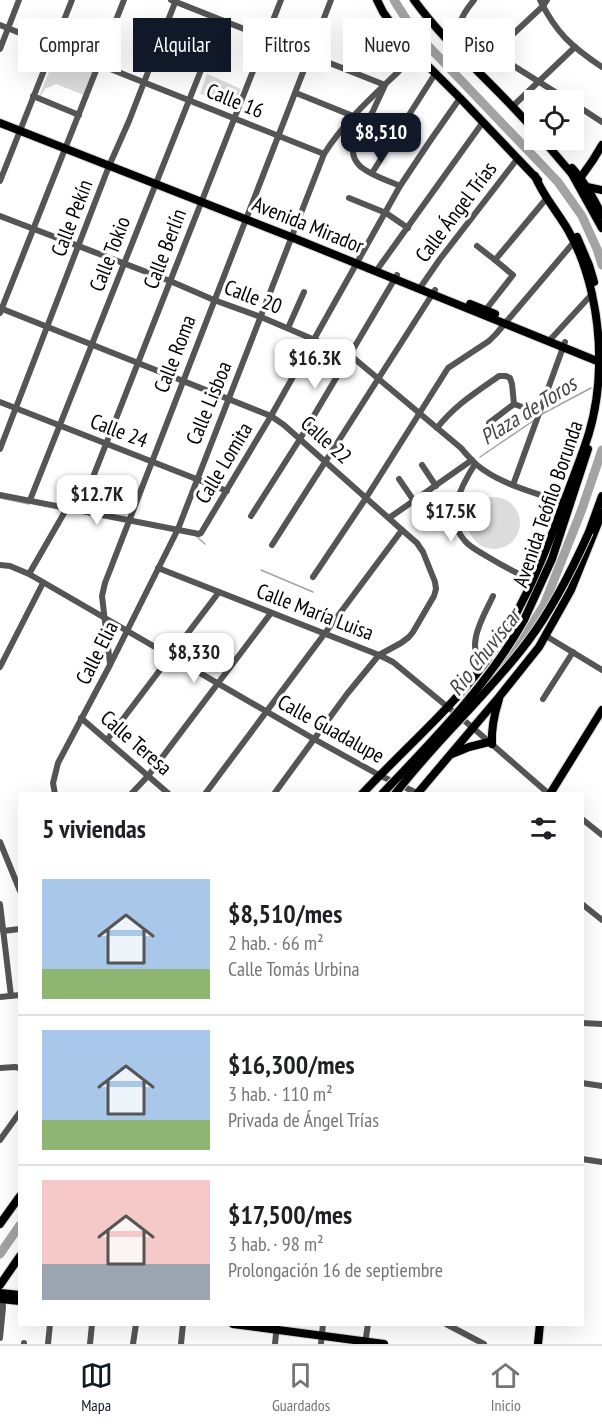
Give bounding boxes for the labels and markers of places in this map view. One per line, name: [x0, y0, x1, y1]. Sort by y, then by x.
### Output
pin: $8,510: [332, 113, 430, 164]
pin: $16.3K: [266, 339, 364, 390]
pin: $12.7K: [48, 475, 146, 526]
pin: $17.5K: [402, 492, 500, 543]
pin: $8,330: [145, 633, 243, 684]

